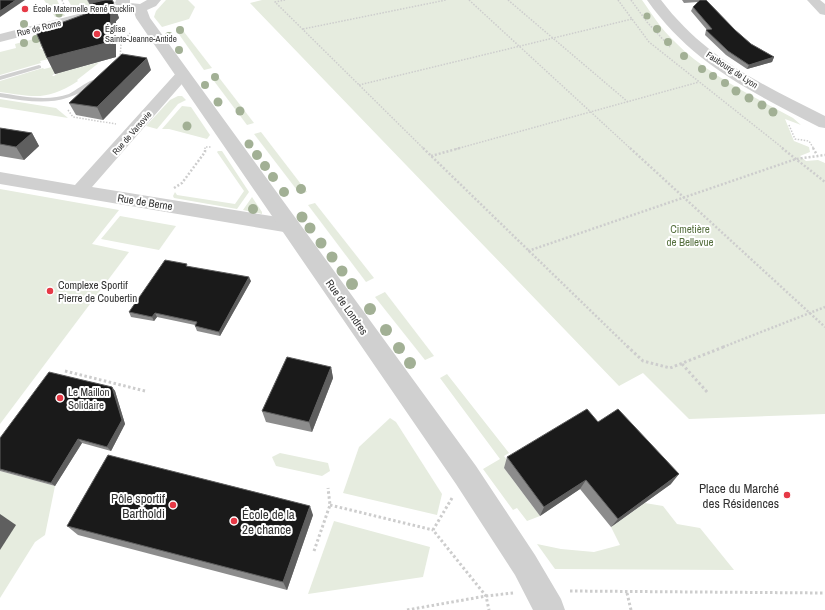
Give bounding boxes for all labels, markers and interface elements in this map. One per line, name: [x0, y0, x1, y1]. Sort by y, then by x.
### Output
place label: École Maternelle René Rucklin: [33, 3, 134, 15]
marker: École Maternelle René Rucklin: [20, 4, 30, 14]
street label: Rue de Rome: [15, 17, 63, 39]
place label: Église Sainte-Jeanne-Antide: [105, 23, 177, 45]
marker: Église Sainte-Jeanne-Antide: [92, 29, 102, 39]
street label: Faubourg de Lyon: [704, 49, 760, 91]
street label: Rue de Varsovie: [110, 109, 154, 157]
street label: Rue de Berne: [116, 191, 174, 213]
park label: Cimetière de Bellevue: [666, 222, 714, 249]
street label: Rue de Londres: [323, 277, 371, 338]
place label: Complexe Sportif Pierre de Coubertin: [58, 278, 137, 305]
marker: Complexe Sportif Pierre de Coubertin: [45, 286, 55, 296]
place label: Le Maillon Solidaire: [68, 385, 110, 412]
marker: Le Maillon Solidaire: [55, 393, 65, 403]
place label: Place du Marché des Résidences: [699, 480, 779, 512]
place label: Pôle sportif Bartholdi: [111, 490, 165, 522]
marker: Place du Marché des Résidences: [782, 490, 792, 500]
marker: Pôle sportif Bartholdi: [168, 500, 178, 510]
place label: École de la 2e chance: [242, 506, 295, 538]
marker: École de la 2e chance: [229, 516, 239, 526]

